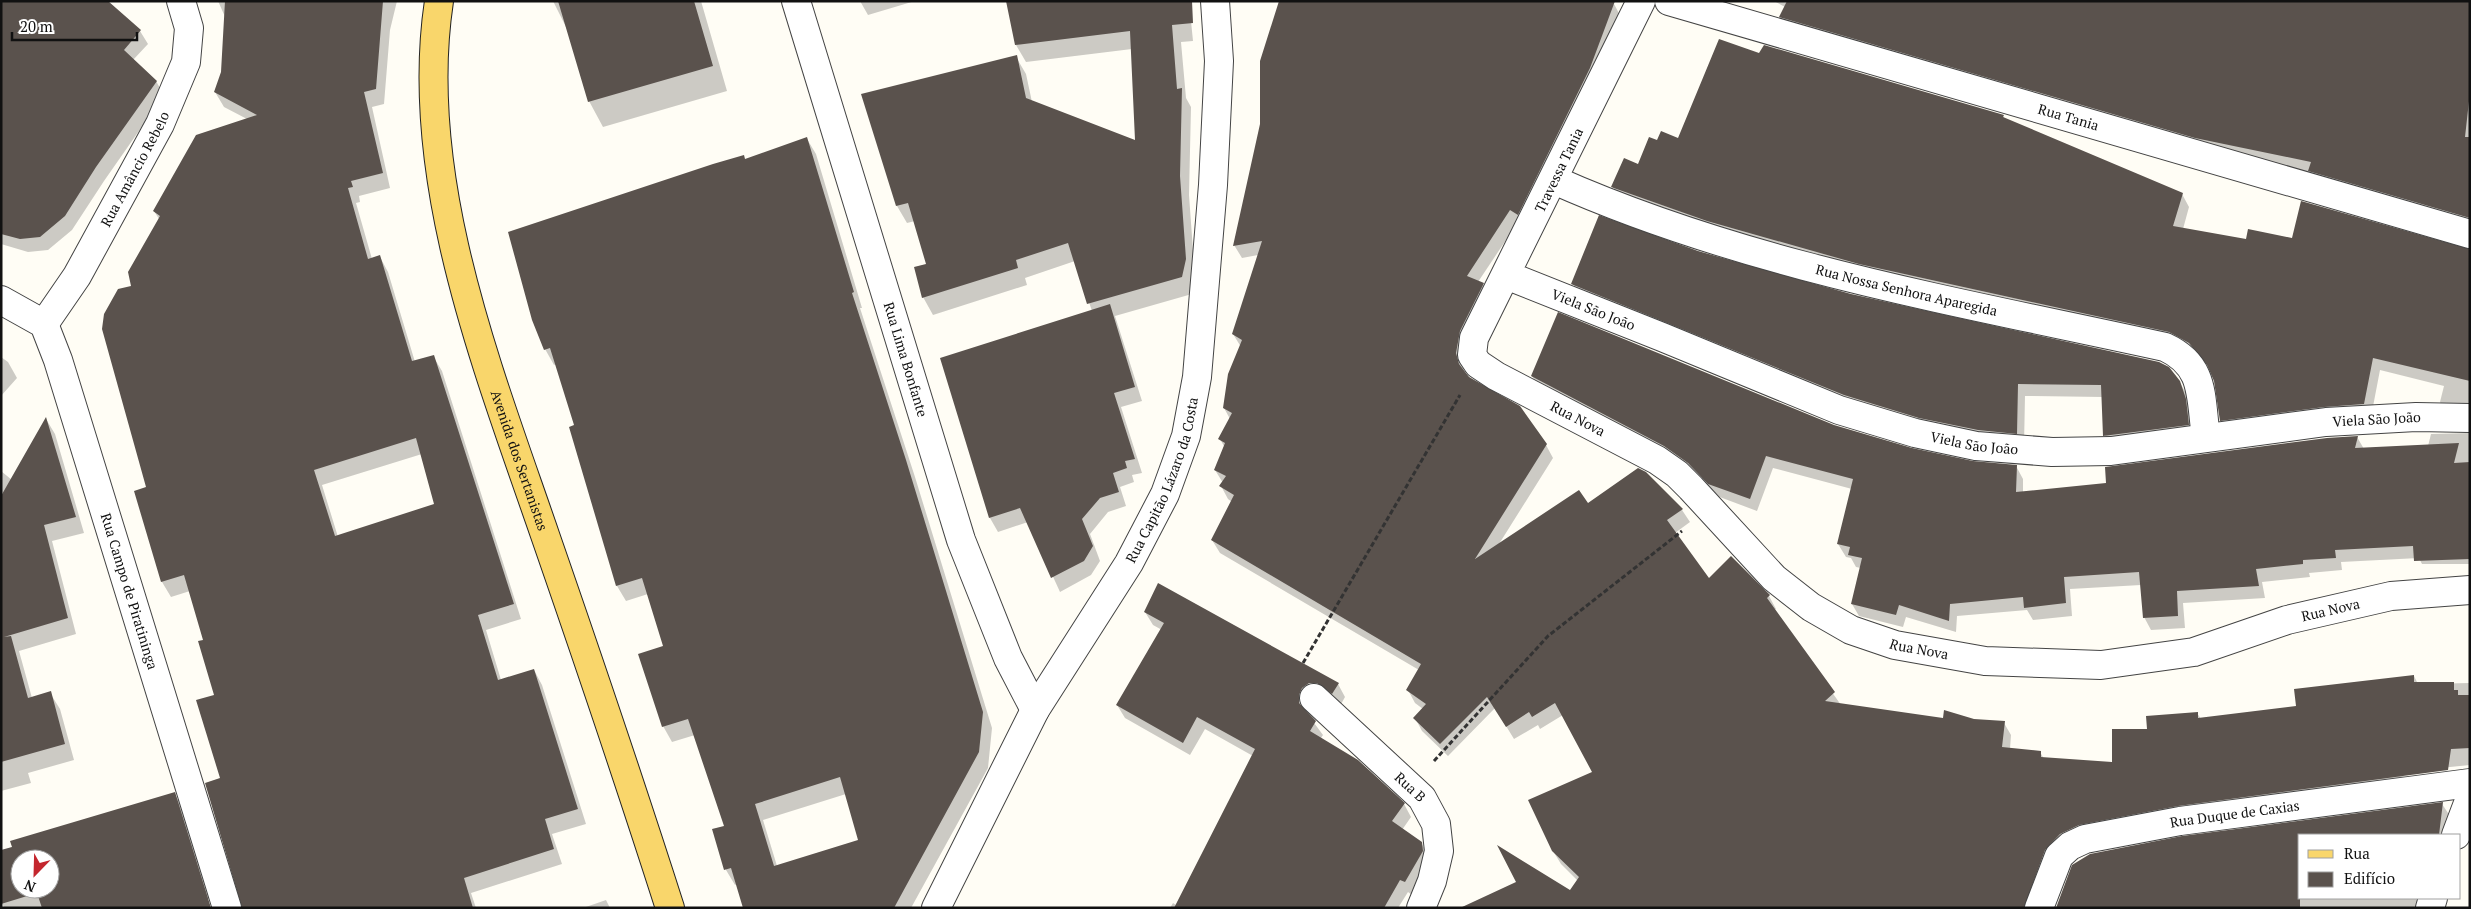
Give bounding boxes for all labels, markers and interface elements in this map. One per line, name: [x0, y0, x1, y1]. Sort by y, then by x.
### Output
scale bar: [12, 10, 138, 42]
text: 20 m: [20, 16, 53, 36]
street label: Rua Tania: [2036, 99, 2101, 135]
street label: Rua Amâncio Rebelo: [96, 108, 173, 230]
street label: Travessa Tania: [1530, 124, 1587, 215]
street label: Rua Nossa Senhora Aparegida: [1814, 259, 1999, 320]
street label: Viela São João: [1549, 284, 1638, 335]
street label: Rua Lima Bonfante: [880, 300, 933, 419]
street label: Avenida dos Sertanistas: [487, 388, 553, 533]
street label: Rua Capitão Lázaro da Costa: [1121, 395, 1202, 566]
street label: Rua Nova: [1547, 396, 1609, 440]
street label: Viela São João: [2332, 407, 2421, 431]
street label: Viela São João: [1929, 427, 2019, 458]
street label: Rua Campo de Piratininga: [97, 511, 163, 672]
street label: Rua Nova: [2299, 594, 2362, 625]
street label: Rua Nova: [1887, 634, 1950, 663]
street label: Rua B: [1391, 767, 1430, 806]
street label: Rua Duque de Caxias: [2168, 795, 2301, 832]
legend: [2298, 834, 2461, 899]
text: Rua: [2344, 843, 2370, 863]
north arrow: [10, 849, 60, 899]
text: Edifício: [2344, 868, 2395, 888]
text: N: [21, 875, 38, 897]

